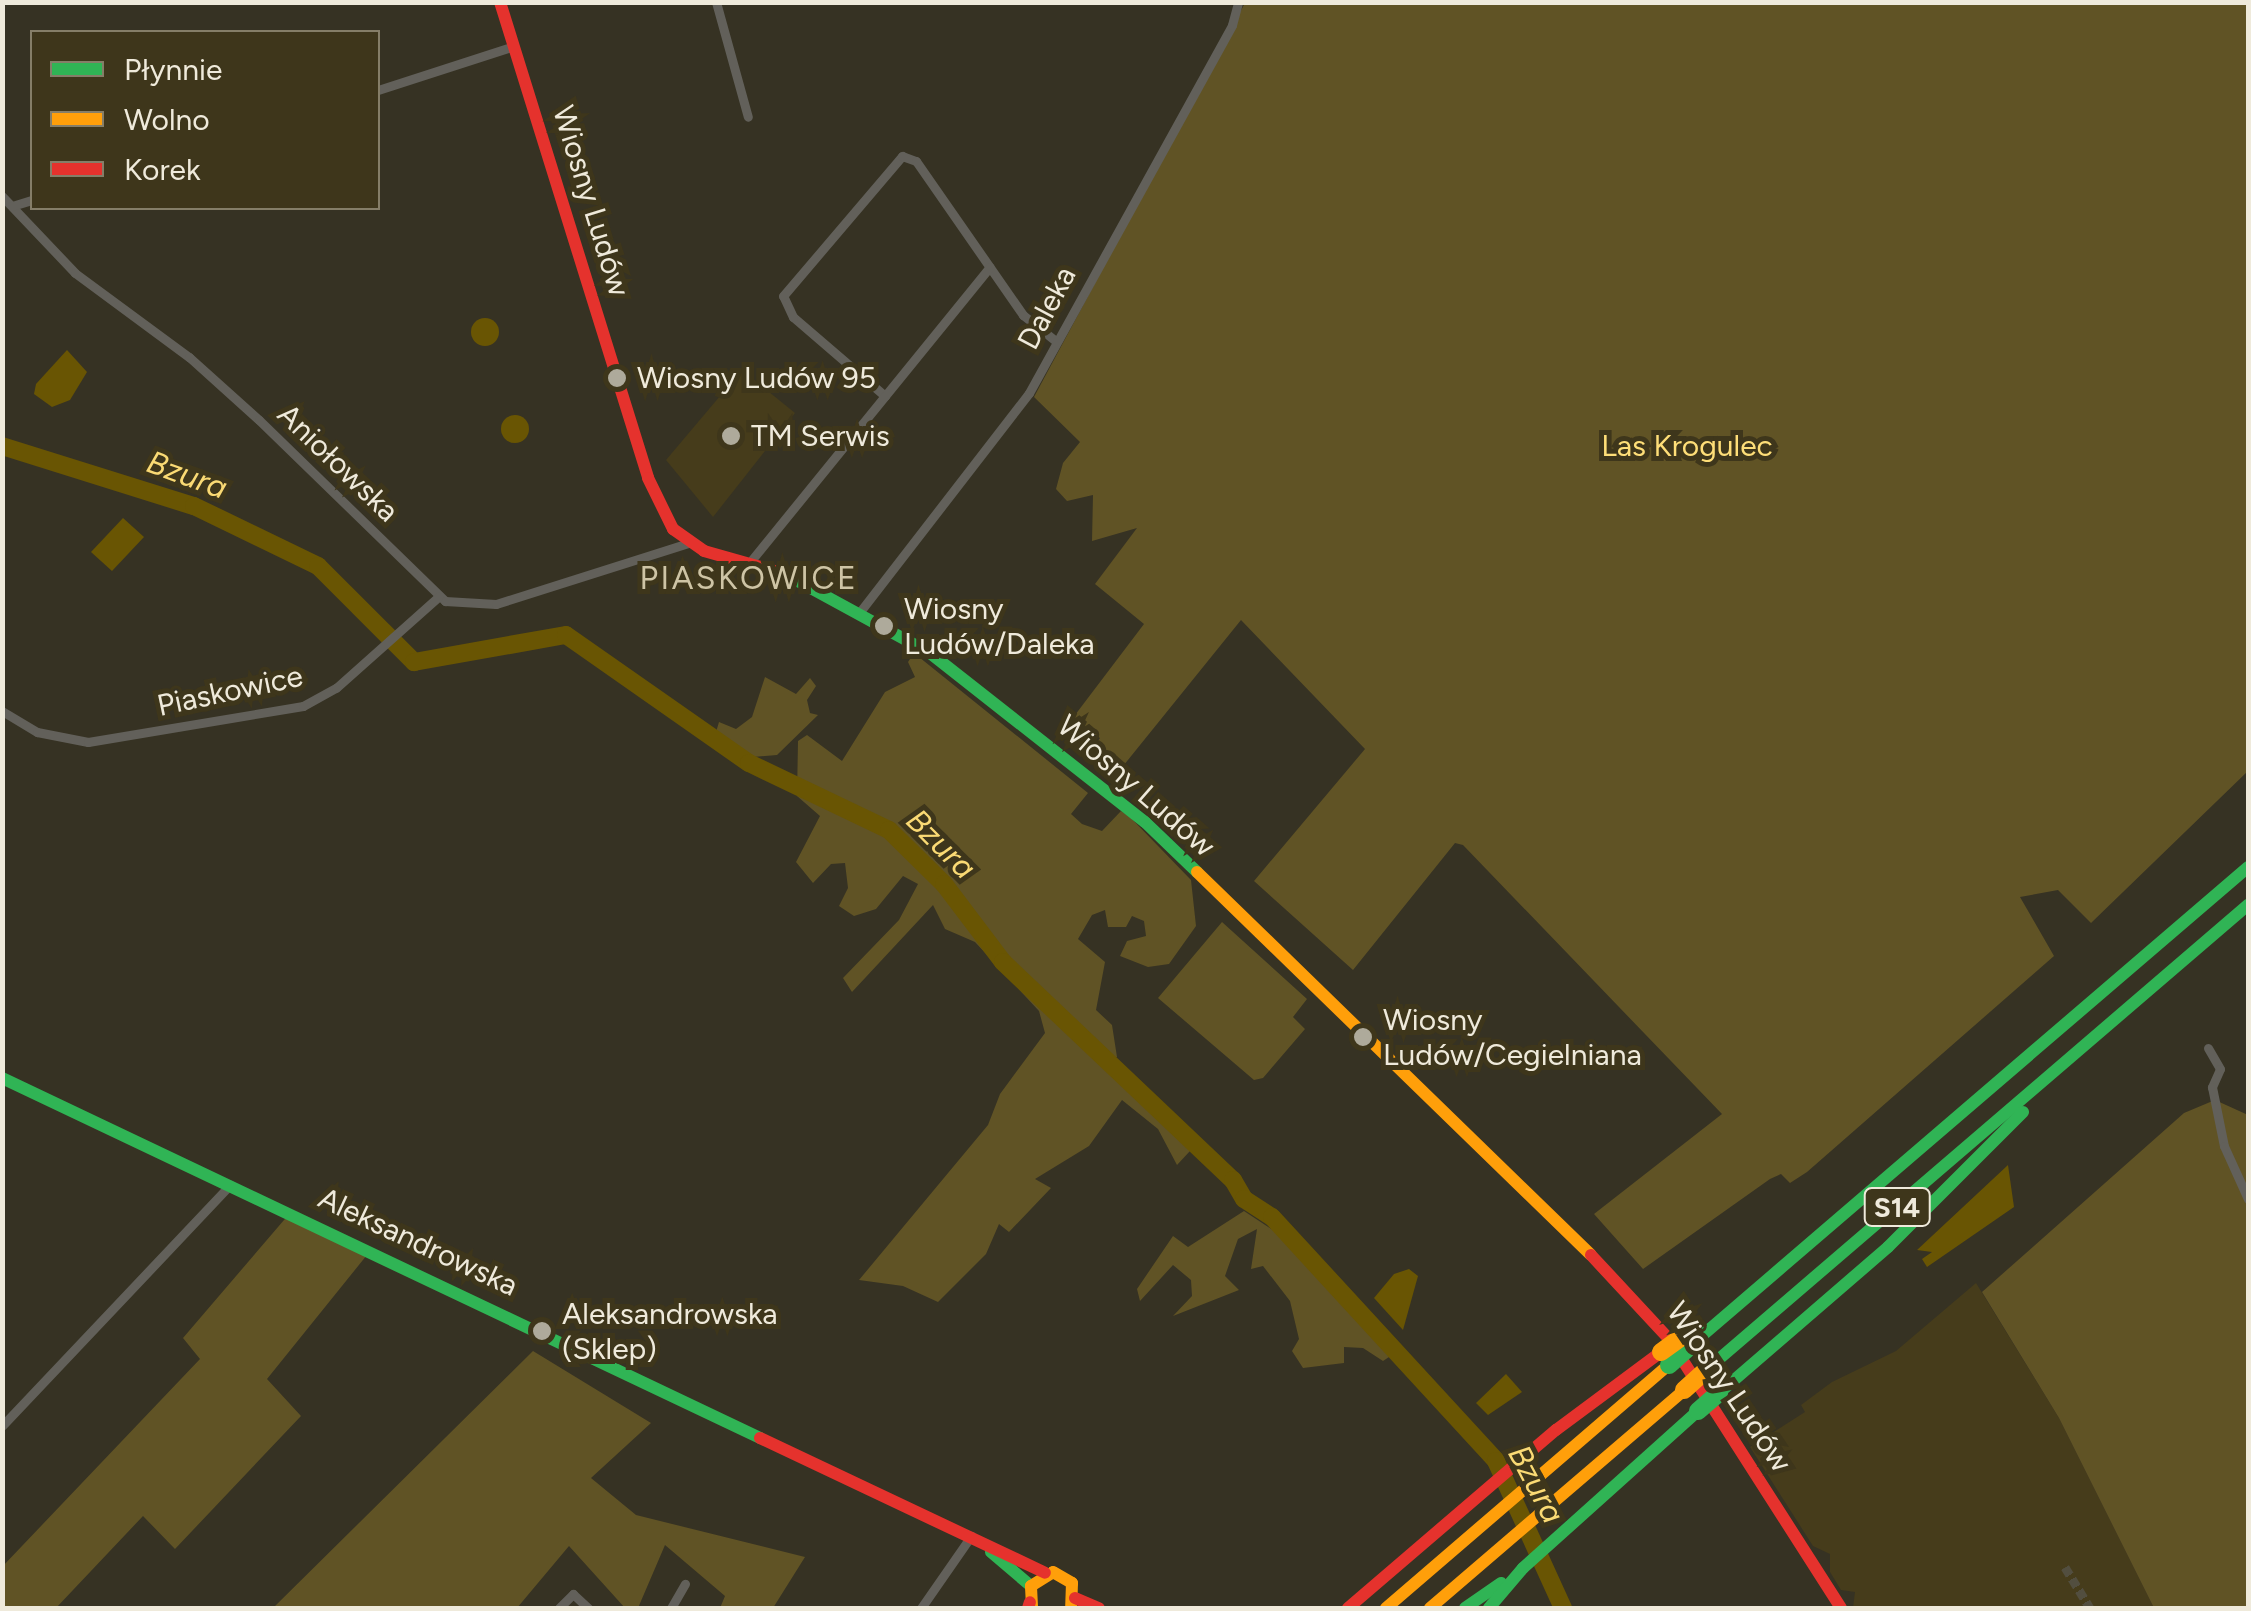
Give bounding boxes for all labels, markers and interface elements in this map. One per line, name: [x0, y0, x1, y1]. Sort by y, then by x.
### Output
legend: [30, 30, 380, 210]
text: Płynnie: [124, 51, 222, 88]
text: Wolno: [124, 101, 210, 138]
street label: Wiosny Ludów: [545, 101, 637, 301]
text: Korek: [124, 151, 201, 188]
street label: Daleka: [1010, 261, 1084, 355]
place label: Wiosny Ludów 95: [637, 360, 876, 396]
marker: Wiosny Ludów 95: [606, 367, 628, 389]
street label: Aniołowska: [270, 397, 406, 529]
place label: TM Serwis: [751, 418, 890, 454]
marker: TM Serwis: [720, 425, 742, 447]
park label: Las Krogulec: [1601, 428, 1773, 464]
water label: Bzura: [142, 443, 232, 507]
district label: PIASKOWICE: [640, 559, 858, 597]
place label: Wiosny Ludów/Daleka: [904, 591, 1095, 662]
marker: Wiosny Ludów/Daleka: [873, 615, 895, 637]
street label: Piaskowice: [154, 658, 306, 724]
street label: Wiosny Ludów: [1050, 708, 1222, 864]
water label: Bzura: [898, 801, 984, 887]
place label: Wiosny Ludów/Cegielniana: [1383, 1002, 1642, 1072]
marker: Wiosny Ludów/Cegielniana: [1352, 1026, 1374, 1048]
street label: Aleksandrowska: [313, 1180, 523, 1304]
road number: S14: [1862, 1184, 1932, 1230]
street label: Wiosny Ludów: [1659, 1295, 1799, 1479]
place label: Aleksandrowska (Sklep): [562, 1296, 778, 1366]
marker: Aleksandrowska (Sklep): [531, 1320, 553, 1342]
water label: Bzura: [1500, 1438, 1572, 1530]

